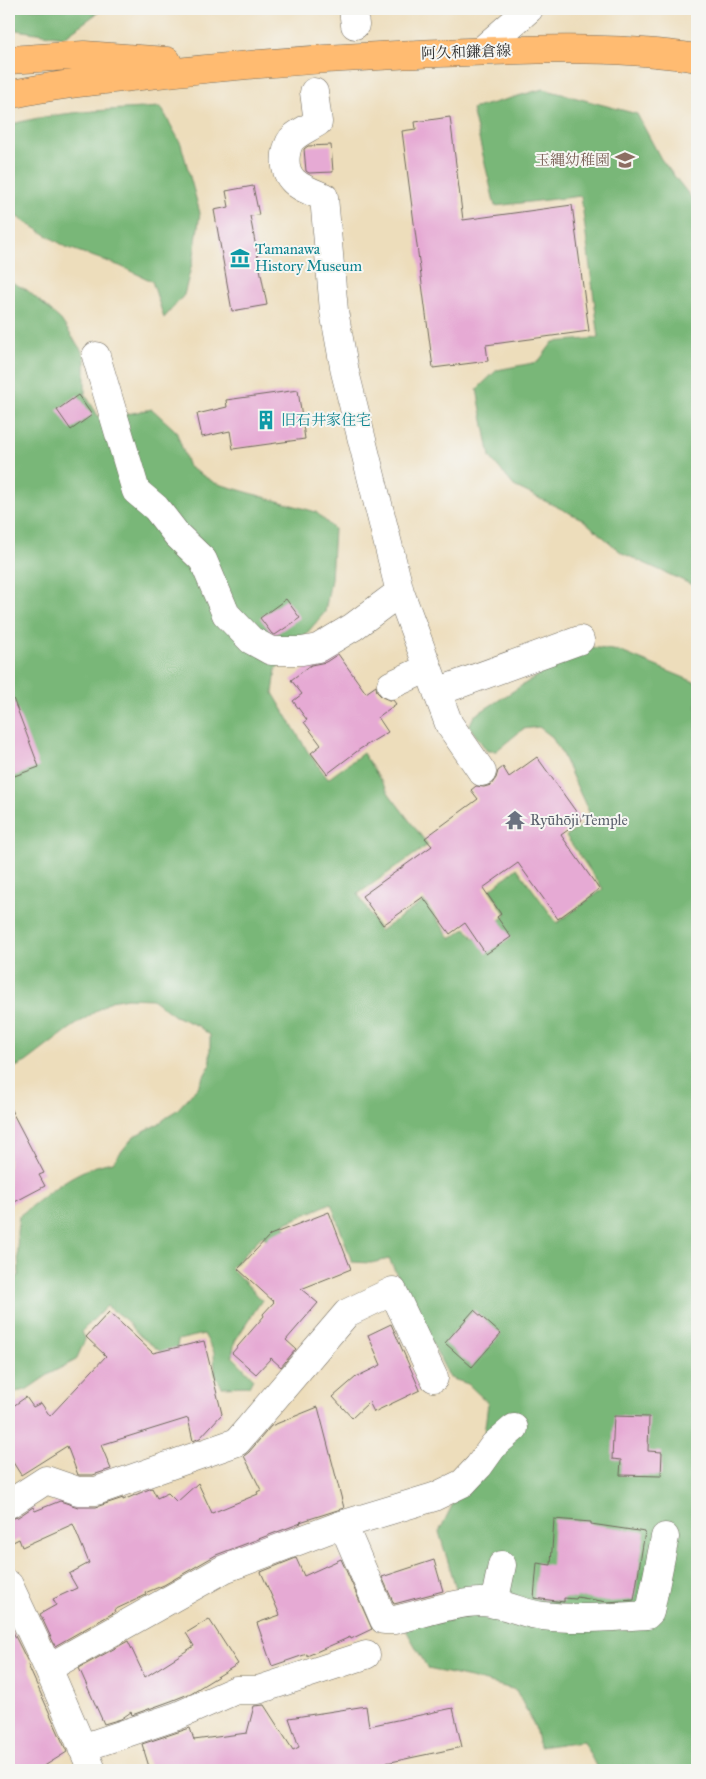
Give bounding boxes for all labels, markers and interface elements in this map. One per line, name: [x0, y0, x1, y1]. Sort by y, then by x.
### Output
street label: 阿久和鎌倉線: [421, 41, 511, 63]
school or university icon: 玉縄幼稚園: [614, 149, 636, 171]
place label: 玉縄幼稚園: [535, 151, 610, 169]
place label: Tamanawa History Museum: [255, 240, 362, 275]
museum icon: Tamanawa History Museum: [229, 247, 251, 269]
building icon: 旧石井家住宅: [255, 409, 277, 431]
place label: 旧石井家住宅: [281, 411, 371, 429]
temple icon: Ryūhōji Temple: [504, 809, 526, 831]
place label: Ryūhōji Temple: [530, 811, 628, 829]

